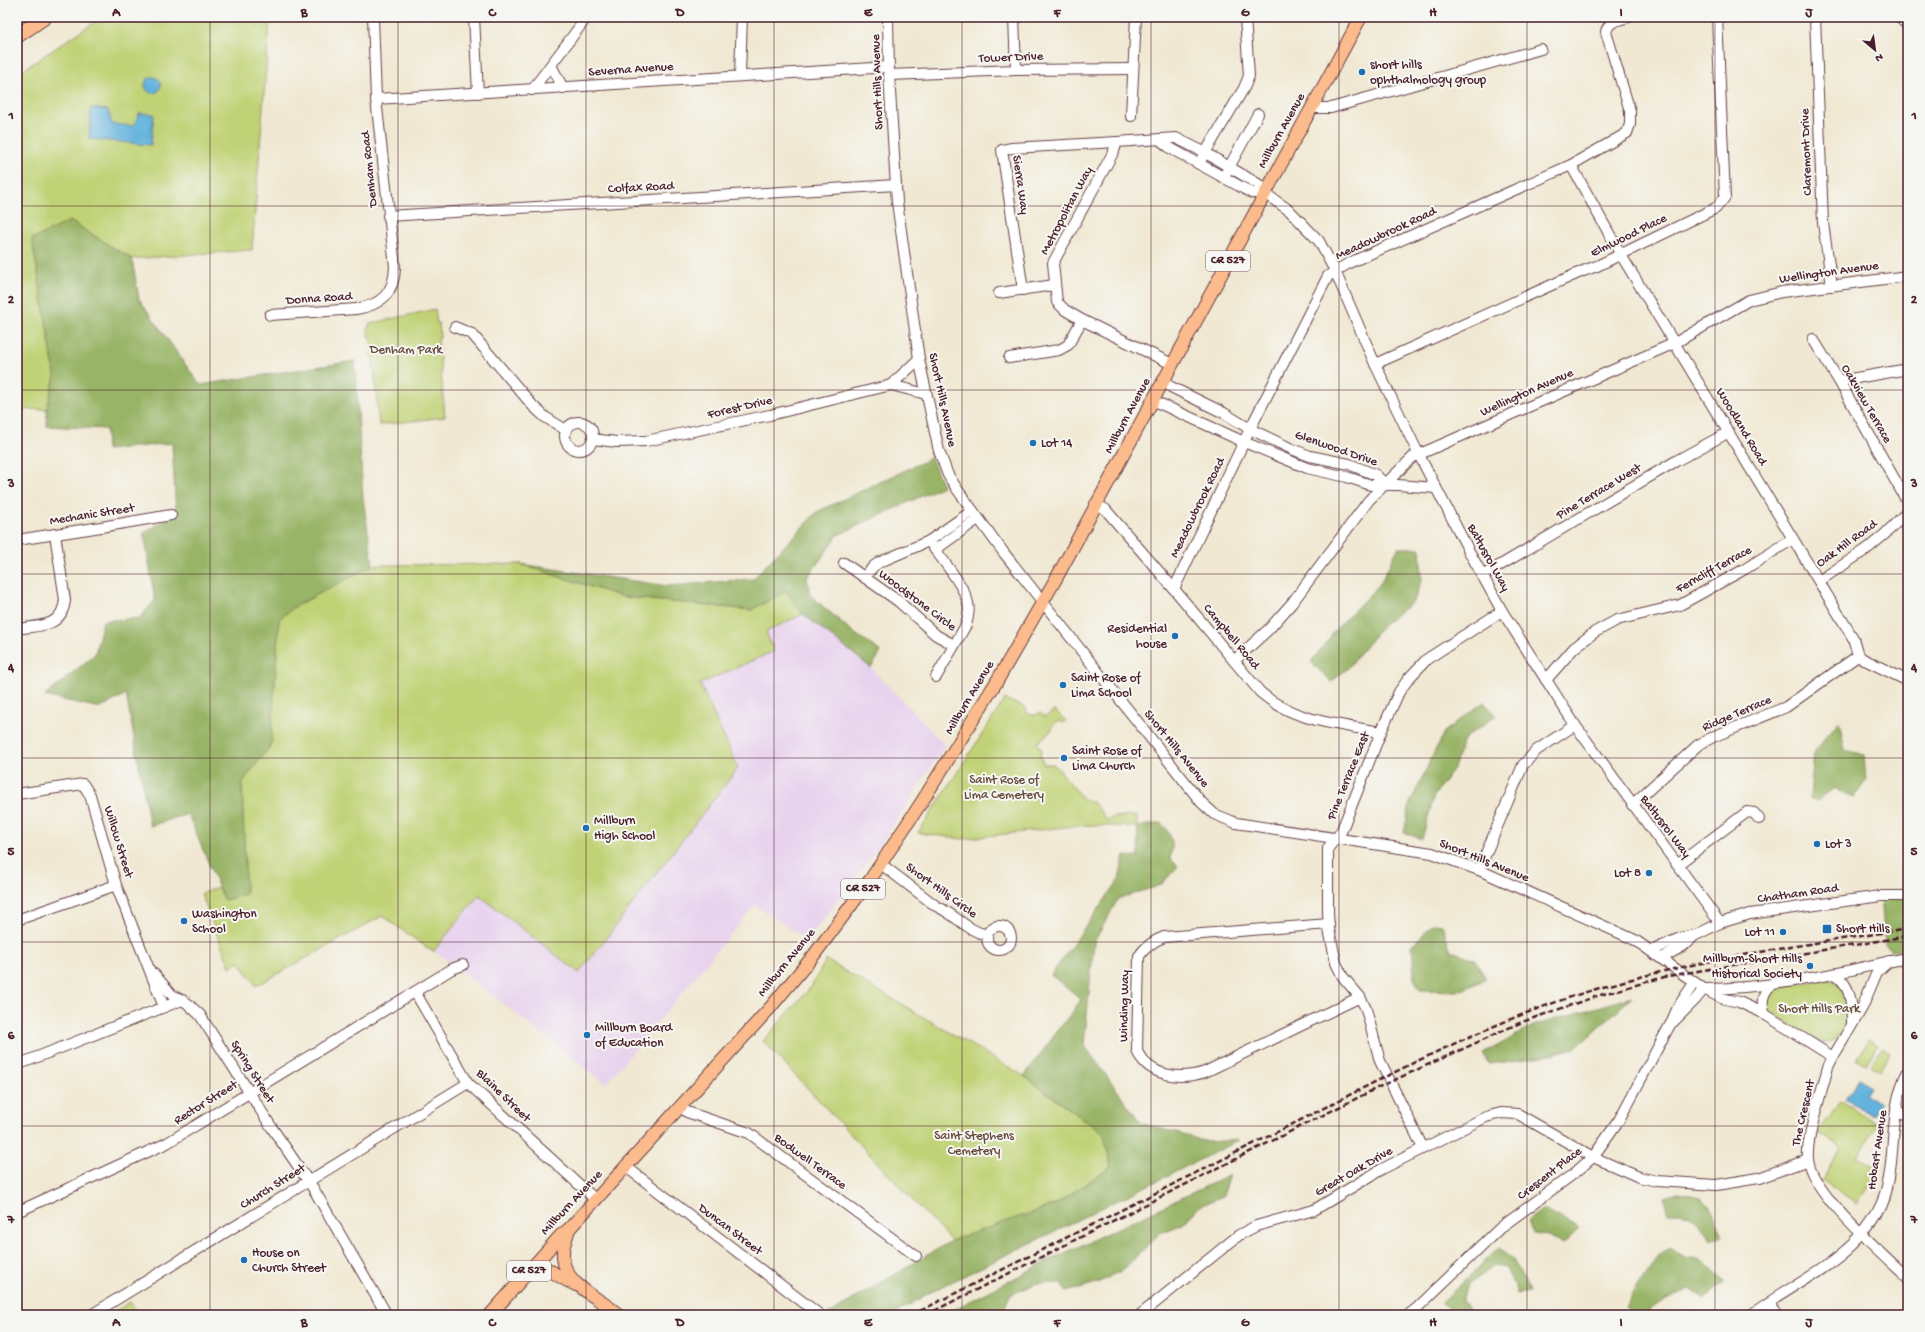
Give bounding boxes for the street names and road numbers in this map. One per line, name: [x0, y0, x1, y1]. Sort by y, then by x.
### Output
street label: Short Hills Avenue: [869, 34, 887, 130]
street label: Tower Drive: [977, 49, 1044, 67]
street label: Severna Avenue: [588, 60, 674, 80]
street label: Millburn Avenue: [1255, 91, 1309, 171]
street label: Claremont Drive: [1798, 108, 1816, 196]
street label: Denham Road: [358, 129, 382, 209]
street label: Sierra Way: [1008, 154, 1032, 216]
street label: Metropolitan Way: [1037, 164, 1097, 258]
street label: Colfax Road: [608, 179, 676, 197]
street label: Meadowbrook Road: [1333, 203, 1440, 264]
street label: Elmwood Place: [1588, 211, 1670, 261]
road number: CR 527: [1206, 251, 1250, 271]
street label: Wellington Avenue: [1778, 259, 1880, 287]
street label: Donna Road: [284, 289, 354, 309]
street label: Short Hills Avenue: [925, 352, 959, 449]
street label: Oakview Terrace: [1837, 362, 1895, 446]
street label: Wellington Avenue: [1478, 366, 1576, 420]
street label: Millburn Avenue: [1102, 375, 1154, 456]
street label: Woodland Road: [1712, 386, 1771, 470]
street label: Forest Drive: [705, 393, 774, 423]
street label: Glenwood Drive: [1293, 428, 1380, 470]
street label: Meadowbrook Road: [1167, 454, 1229, 561]
street label: Pine Terrace West: [1553, 460, 1646, 524]
street label: Mechanic Street: [49, 501, 137, 529]
street label: Oak Hill Road: [1814, 516, 1881, 571]
street label: Baltusrol Way: [1463, 521, 1513, 595]
street label: Ferncliff Terrace: [1673, 543, 1755, 598]
street label: Woodstone Circle: [875, 567, 959, 635]
street label: Campbell Road: [1199, 601, 1264, 674]
street label: Millburn Avenue: [942, 658, 998, 738]
street label: Ridge Terrace: [1700, 693, 1774, 735]
street label: Short Hills Avenue: [1140, 707, 1212, 791]
street label: Pine Terrace East: [1324, 728, 1374, 823]
street label: Baltusrol Way: [1636, 792, 1694, 862]
street label: Willow Street: [100, 804, 137, 881]
street label: Short Hills Avenue: [1437, 836, 1531, 886]
street label: Short Hills Circle: [902, 860, 980, 922]
road number: CR 527: [841, 879, 885, 899]
street label: Chatham Road: [1757, 881, 1841, 907]
street label: Millburn Avenue: [755, 926, 819, 1000]
street label: Winding Way: [1117, 969, 1133, 1042]
street label: Spring Street: [227, 1038, 278, 1108]
street label: Blaine Street: [472, 1066, 535, 1127]
street label: Rector Street: [171, 1077, 242, 1129]
street label: The Crescent: [1789, 1077, 1819, 1149]
street label: Hobart Avenue: [1865, 1109, 1891, 1191]
street label: Bodwell Terrace: [770, 1130, 849, 1193]
street label: Great Oak Drive: [1312, 1144, 1396, 1200]
street label: Crescent Place: [1515, 1144, 1585, 1204]
street label: Church Street: [238, 1160, 310, 1213]
street label: Millburn Avenue: [538, 1167, 606, 1239]
street label: Duncan Street: [694, 1200, 766, 1260]
road number: CR 527: [507, 1261, 551, 1281]

